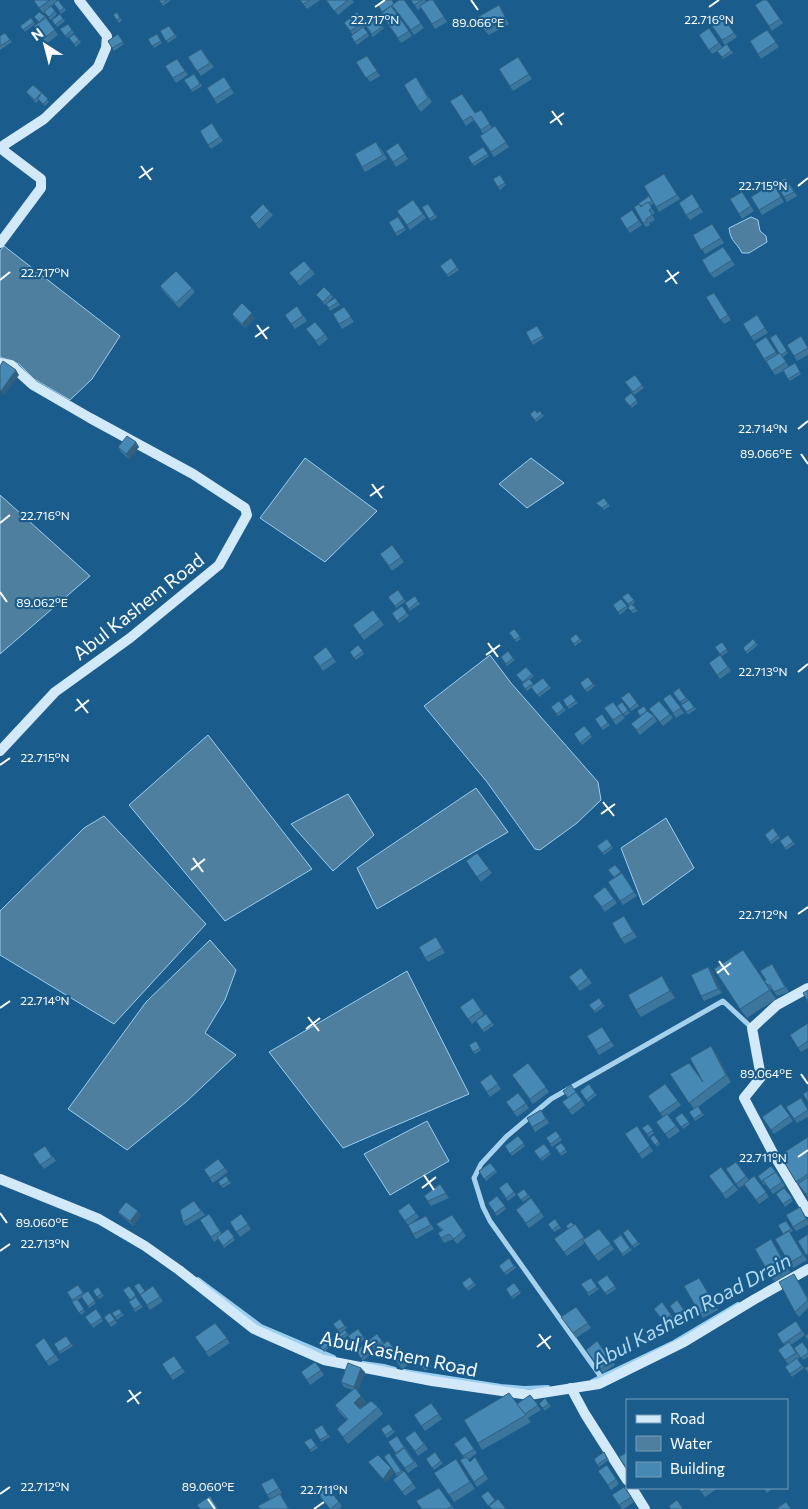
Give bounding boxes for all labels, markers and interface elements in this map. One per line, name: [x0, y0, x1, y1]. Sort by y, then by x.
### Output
text: 22.717°N: [351, 12, 399, 26]
text: 22.716°N: [684, 12, 734, 26]
text: 89.066°E: [452, 15, 504, 29]
north arrow: [20, 20, 70, 70]
text: N: [28, 24, 46, 44]
text: 22.715°N: [738, 178, 788, 192]
text: 22.717°N: [21, 265, 69, 279]
text: 22.714°N: [738, 421, 788, 435]
text: 89.066°E: [740, 446, 792, 460]
text: 22.716°N: [20, 508, 70, 522]
street label: Abul Kashem Road: [68, 548, 208, 664]
text: 89.062°E: [16, 595, 68, 609]
text: 22.713°N: [738, 664, 788, 678]
text: 22.715°N: [20, 750, 70, 764]
text: 22.712°N: [739, 907, 787, 921]
text: 22.714°N: [20, 993, 70, 1007]
text: 89.064°E: [740, 1066, 792, 1080]
text: 22.711°N: [739, 1150, 787, 1164]
text: 89.060°E: [16, 1215, 68, 1229]
text: 22.713°N: [20, 1236, 70, 1250]
water label: Abul Kashem Road Drain: [586, 1247, 795, 1373]
street label: Abul Kashem Road: [318, 1325, 480, 1381]
legend: [626, 1399, 788, 1489]
text: Road: [670, 1409, 705, 1427]
text: Water: [670, 1434, 712, 1452]
text: Building: [670, 1459, 725, 1477]
text: 22.712°N: [21, 1479, 69, 1493]
text: 89.060°E: [182, 1479, 234, 1493]
text: 22.711°N: [300, 1482, 348, 1496]

